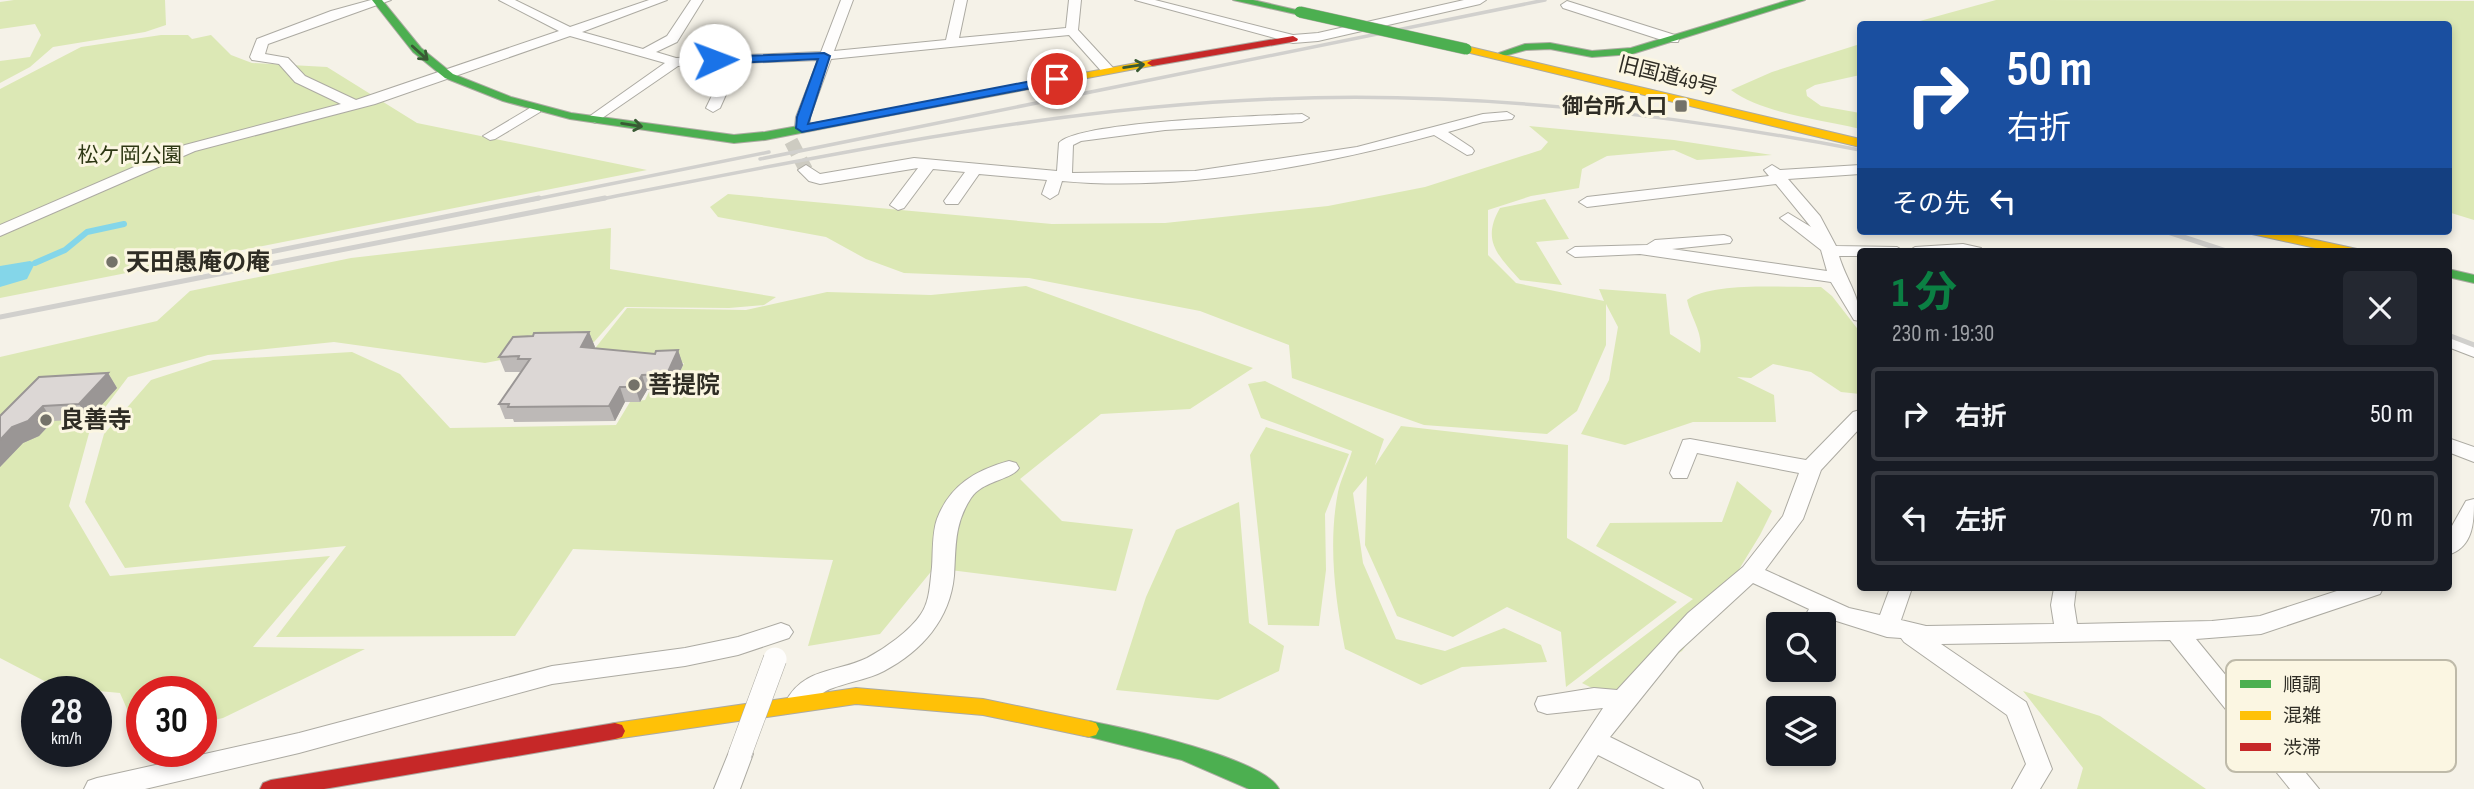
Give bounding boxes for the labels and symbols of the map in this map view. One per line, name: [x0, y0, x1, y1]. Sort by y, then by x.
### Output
position arrow: [678, 23, 752, 97]
one-way arrow: [411, 44, 428, 61]
pin: [1027, 49, 1087, 109]
street label: 旧国道49号: [1615, 52, 1721, 100]
one-way arrow: [1122, 59, 1145, 72]
place label: 御台所入口: [1562, 94, 1667, 119]
marker: 御台所入口: [1673, 98, 1689, 114]
one-way arrow: [620, 119, 643, 132]
park label: 松ケ岡公園: [78, 143, 183, 168]
place label: 天田愚庵の庵: [126, 248, 270, 277]
marker: 天田愚庵の庵: [104, 254, 120, 270]
place label: 菩提院: [648, 371, 720, 400]
marker: 菩提院: [626, 377, 642, 393]
place label: 良善寺: [60, 406, 132, 435]
marker: 良善寺: [38, 412, 54, 428]
legend: [2226, 660, 2456, 772]
text: 順調: [2283, 674, 2321, 697]
speed limit sign: 30: [126, 676, 217, 767]
text: 混雑: [2283, 705, 2321, 728]
text: 渋滞: [2283, 737, 2321, 760]

